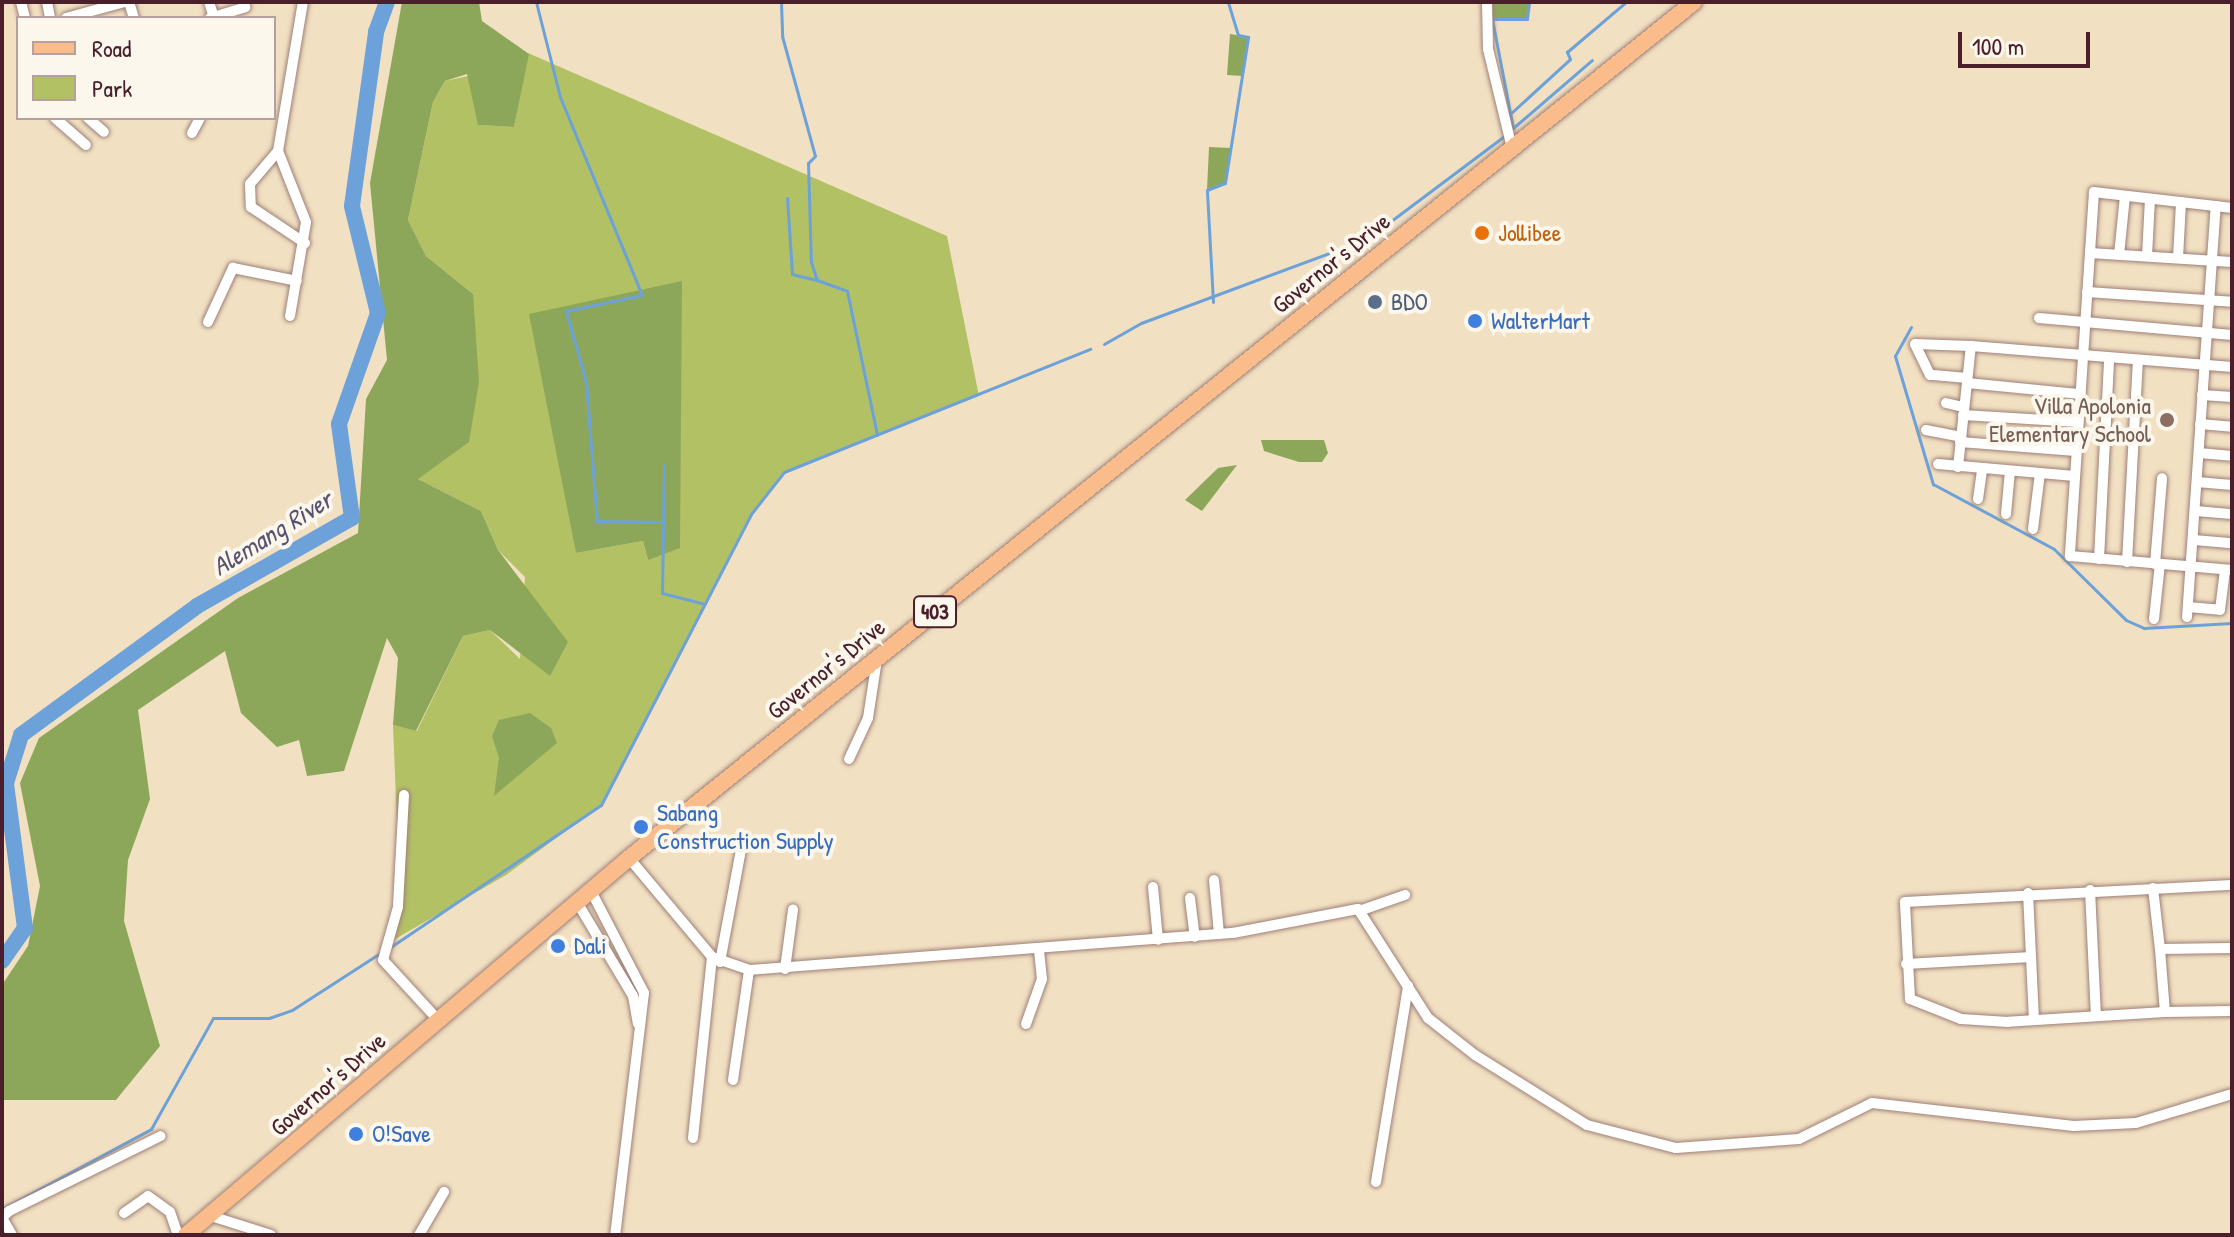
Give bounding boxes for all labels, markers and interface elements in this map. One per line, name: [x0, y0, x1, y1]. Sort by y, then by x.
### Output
legend: [16, 16, 276, 120]
scale bar: [1962, 16, 2094, 66]
text: 100 m: [1972, 30, 2024, 62]
text: Road: [92, 32, 131, 64]
text: Park: [92, 72, 132, 104]
street label: Governor's Drive: [1266, 207, 1396, 319]
place label: Jollibee: [1498, 219, 1561, 247]
marker: Jollibee: [1473, 224, 1491, 242]
place label: BDO: [1391, 288, 1428, 316]
marker: BDO: [1366, 293, 1384, 311]
place label: WalterMart: [1491, 307, 1590, 335]
marker: WalterMart: [1466, 312, 1484, 330]
place label: Villa Apolonia Elementary School: [1989, 392, 2151, 448]
marker: Villa Apolonia Elementary School: [2158, 411, 2176, 429]
water label: Alemang River: [206, 484, 338, 582]
road number: 403: [913, 594, 957, 630]
street label: Governor's Drive: [761, 613, 891, 725]
place label: Sabang Construction Supply: [657, 799, 834, 855]
marker: Sabang Construction Supply: [632, 818, 650, 836]
place label: Dali: [574, 932, 607, 960]
marker: Dali: [549, 937, 567, 955]
street label: Governor's Drive: [265, 1026, 391, 1142]
place label: O!Save: [372, 1120, 431, 1148]
marker: O!Save: [347, 1125, 365, 1143]

